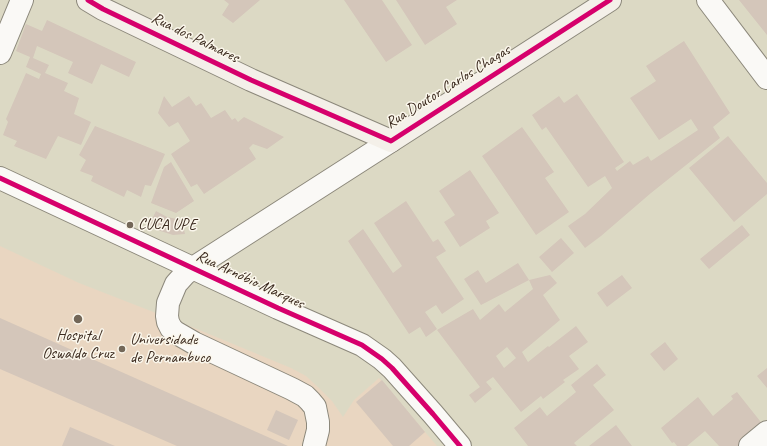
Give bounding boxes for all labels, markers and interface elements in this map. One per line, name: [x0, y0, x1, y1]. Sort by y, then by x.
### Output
street label: Rua dos Palmares: [148, 9, 242, 67]
street label: Rua Doutor Carlos Chagas: [382, 41, 514, 133]
place label: CUCA UPE: [138, 215, 196, 235]
marker: CUCA UPE: [125, 220, 135, 230]
street label: Rua Arnóbio Marques: [193, 247, 307, 313]
marker: Hospital Oswaldo Cruz: [72, 313, 84, 325]
place label: Hospital Oswaldo Cruz: [42, 326, 114, 364]
place label: Universidade de Pernambuco: [130, 330, 210, 368]
marker: Universidade de Pernambuco: [117, 344, 127, 354]

